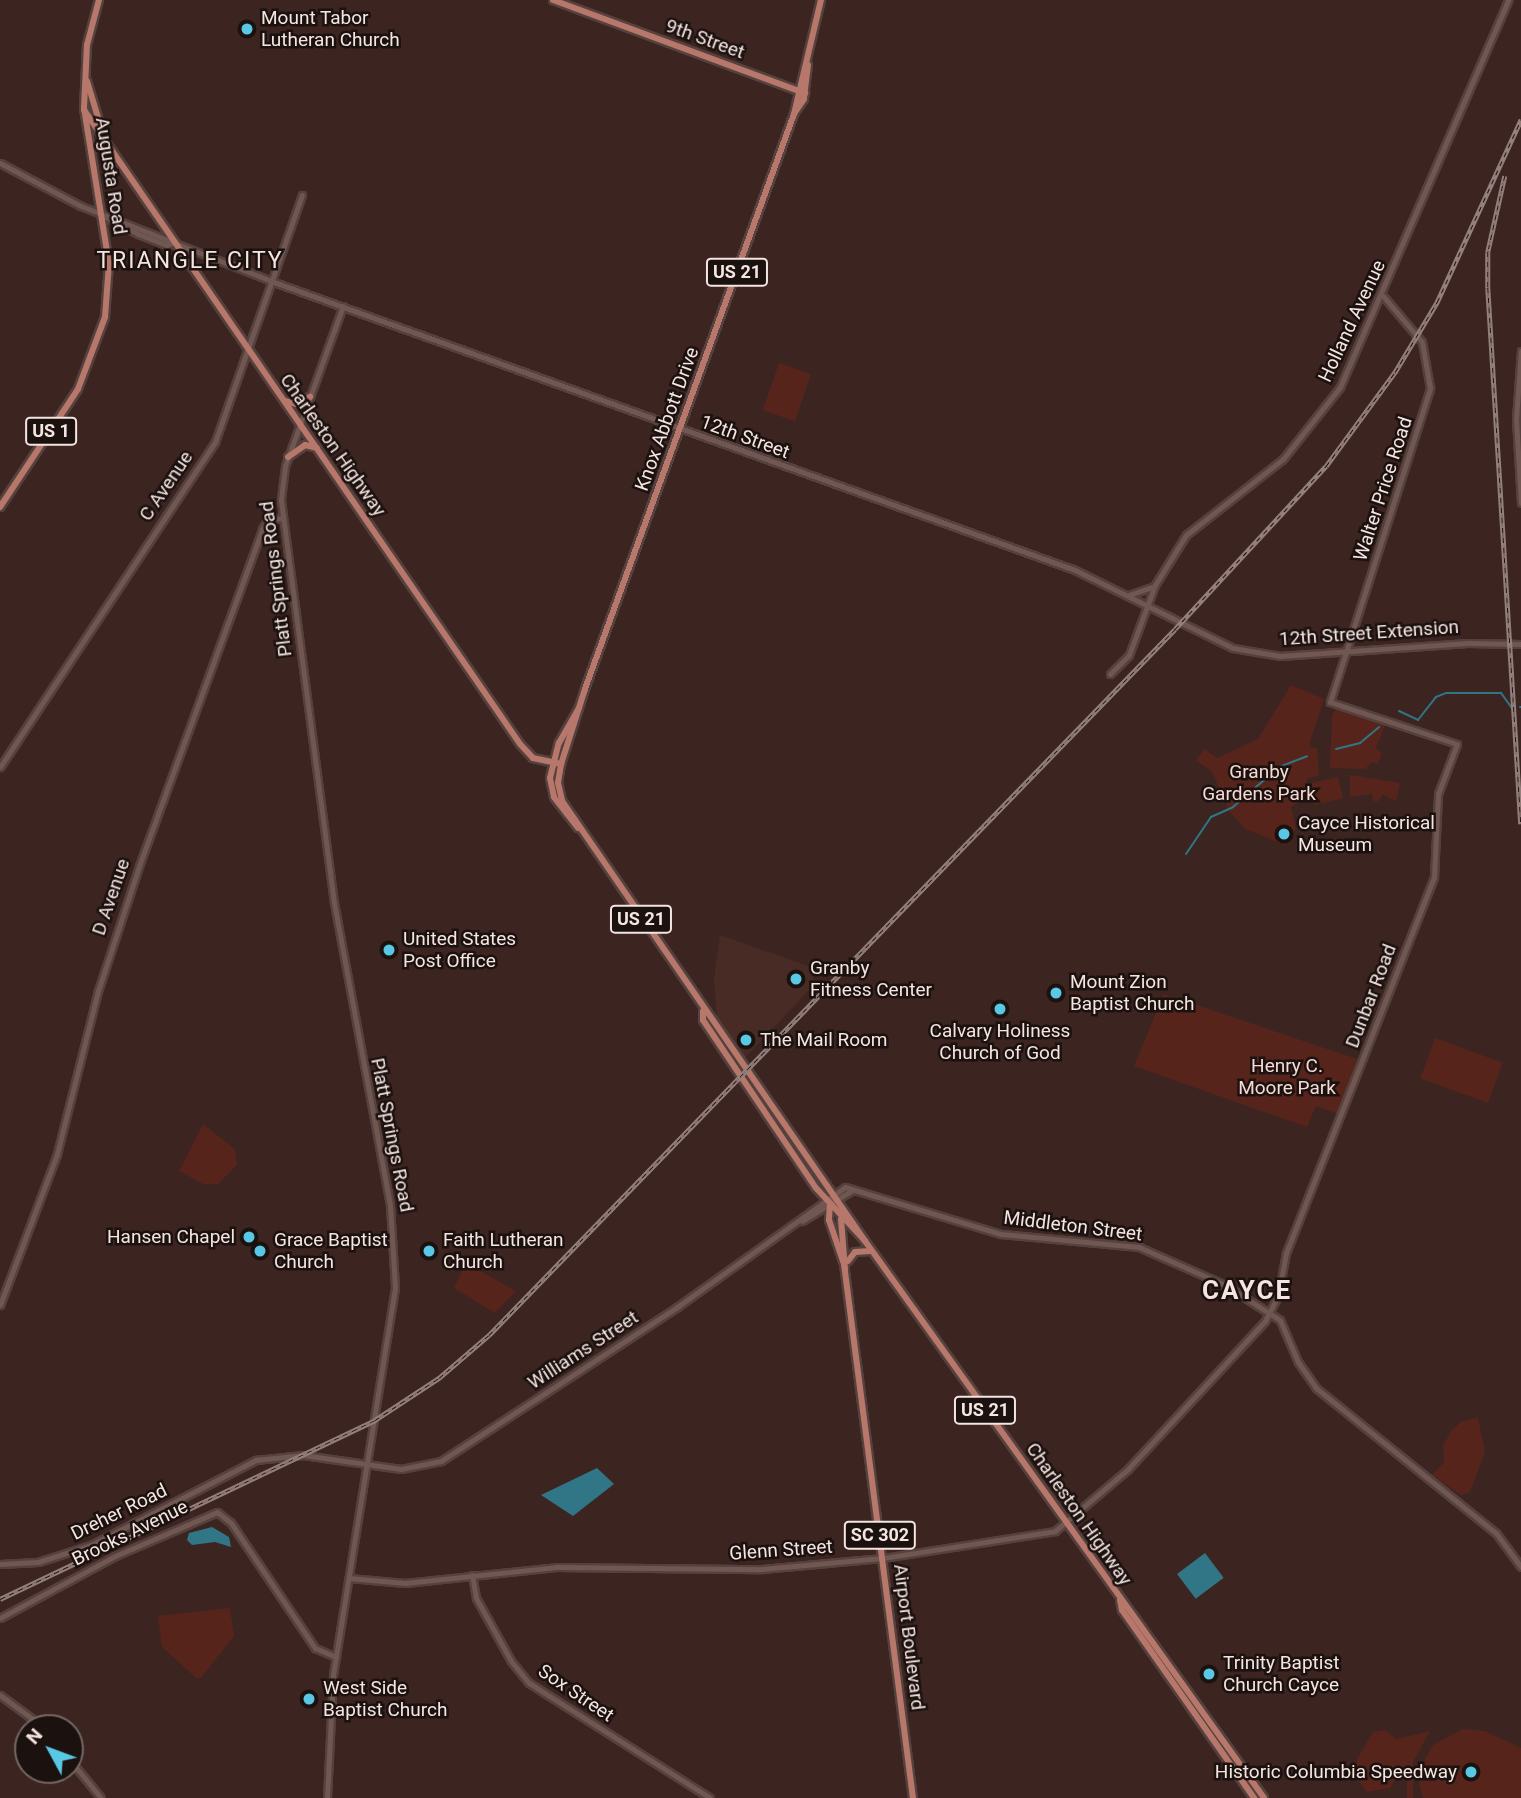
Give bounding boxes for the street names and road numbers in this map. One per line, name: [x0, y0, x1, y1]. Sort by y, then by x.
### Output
street label: 9th Street: [662, 14, 748, 64]
street label: Augusta Road: [90, 116, 132, 236]
street label: Holland Avenue: [1314, 256, 1390, 386]
road number: US 21: [706, 258, 768, 286]
street label: Knox Abbott Drive: [630, 344, 704, 494]
street label: Charleston Highway: [275, 369, 391, 521]
street label: 12th Street: [697, 410, 793, 464]
street label: Walter Price Road: [1349, 414, 1417, 564]
road number: US 1: [25, 416, 77, 446]
street label: C Avenue: [134, 447, 198, 525]
street label: Platt Springs Road: [255, 500, 297, 658]
street label: 12th Street Extension: [1278, 615, 1460, 651]
street label: D Avenue: [87, 856, 135, 938]
road number: US 21: [610, 904, 672, 934]
street label: Dunbar Road: [1341, 941, 1401, 1051]
street label: Platt Springs Road: [366, 1056, 418, 1214]
street label: Middleton Street: [1002, 1206, 1144, 1246]
street label: Williams Street: [524, 1306, 642, 1394]
road number: US 21: [954, 1395, 1016, 1424]
street label: Charleston Highway: [1021, 1438, 1137, 1590]
street label: Dreher Road: [67, 1479, 171, 1545]
street label: Brooks Avenue: [68, 1495, 192, 1571]
road number: SC 302: [843, 1520, 917, 1550]
street label: Glenn Street: [729, 1535, 833, 1565]
street label: Airport Boulevard: [889, 1563, 929, 1711]
street label: Sox Street: [534, 1659, 618, 1727]

